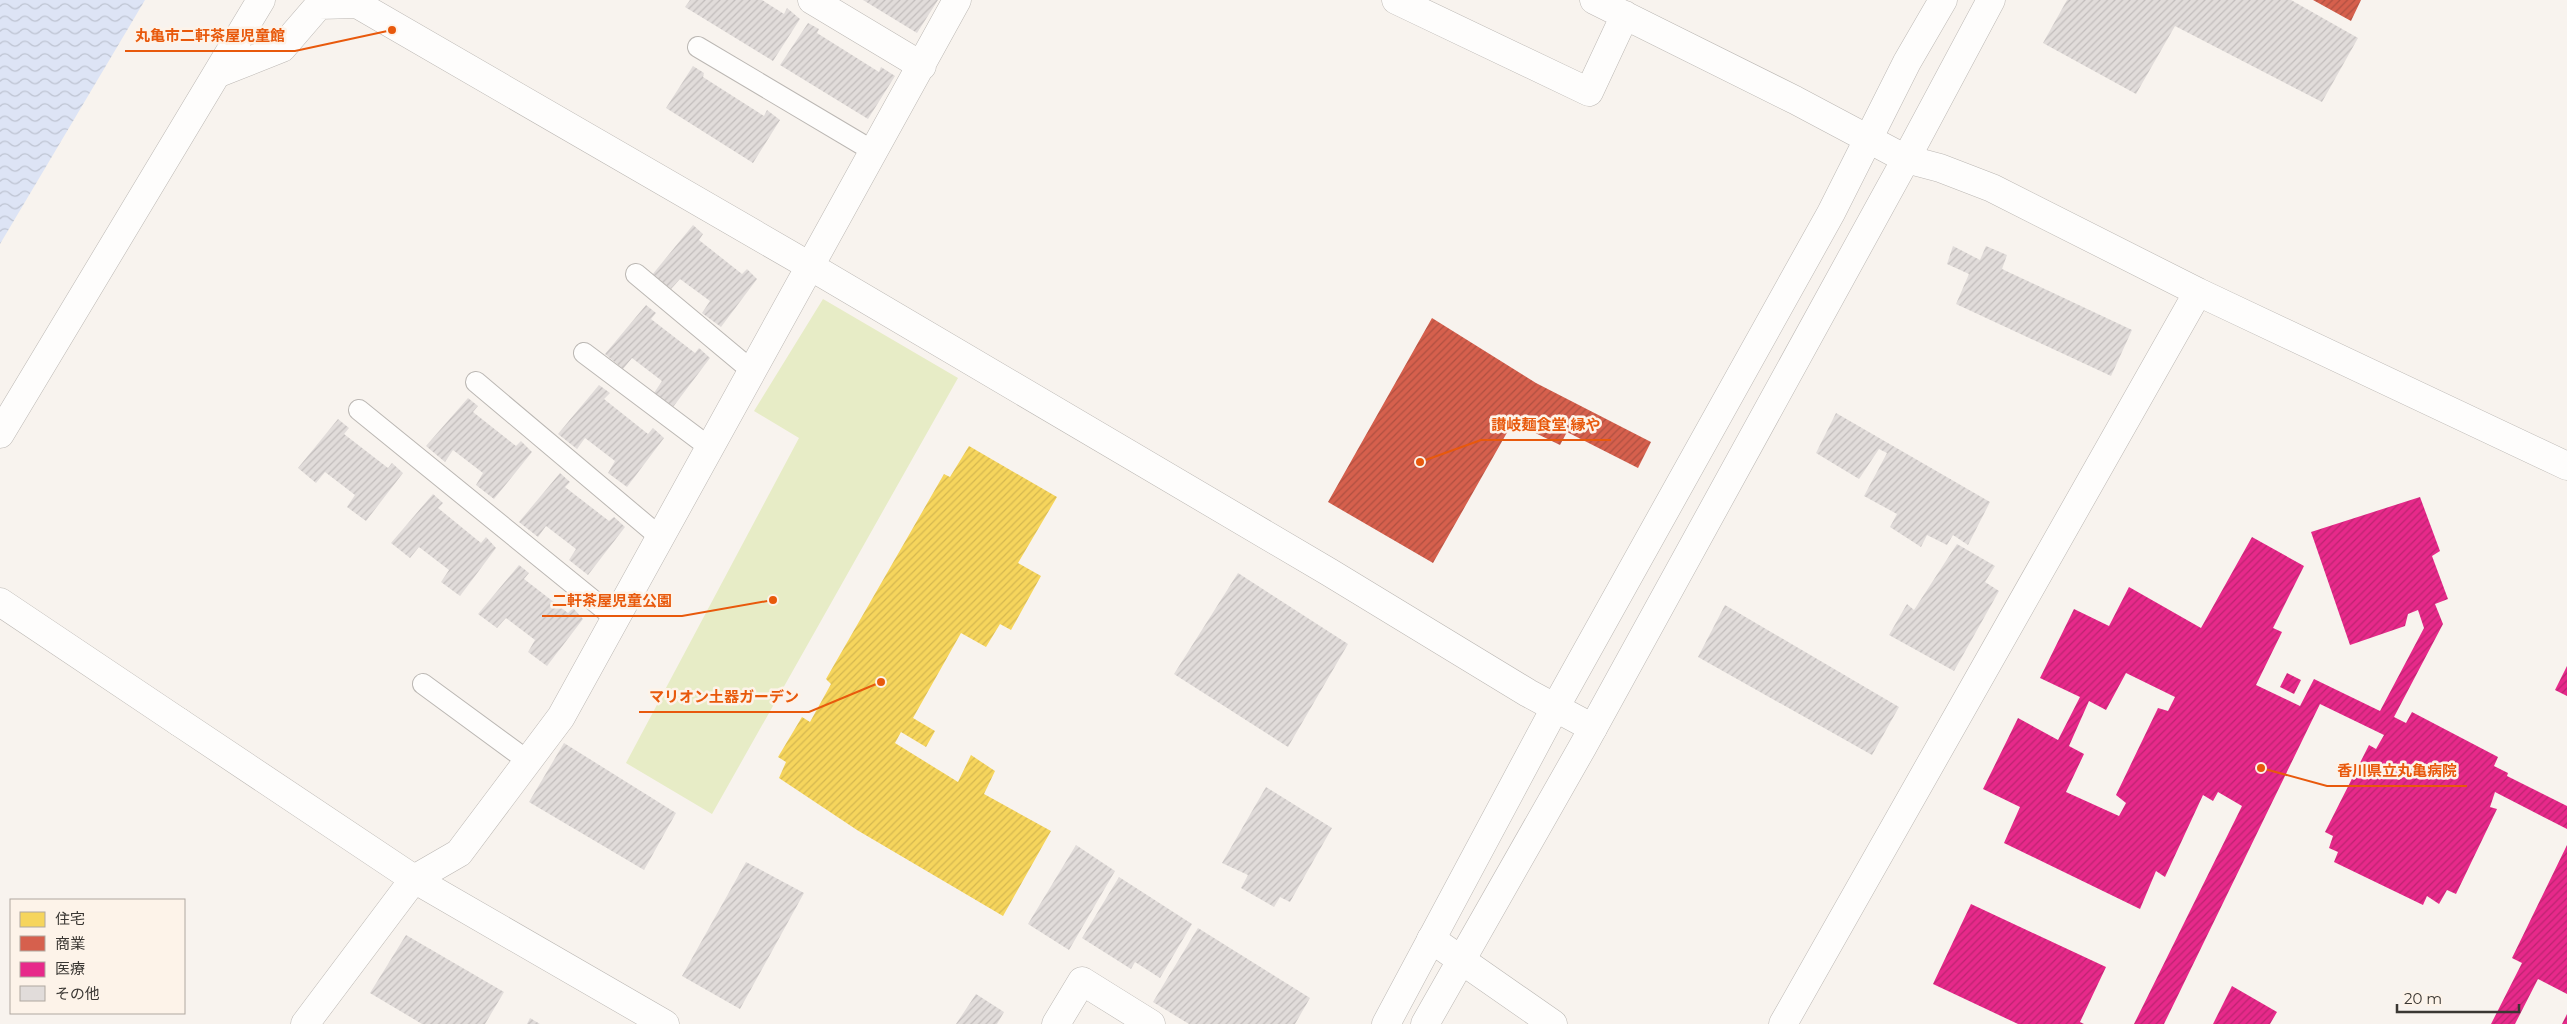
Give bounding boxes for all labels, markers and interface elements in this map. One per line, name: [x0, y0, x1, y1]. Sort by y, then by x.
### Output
callout: 丸亀市二軒茶屋児童館: [125, 21, 295, 51]
text: 丸亀市二軒茶屋児童館: [135, 26, 285, 45]
callout: 讃岐麺食堂 縁や: [1481, 410, 1611, 440]
text: 讃岐麺食堂 縁や: [1491, 415, 1601, 434]
callout: 二軒茶屋児童公園: [542, 586, 682, 616]
text: 二軒茶屋児童公園: [552, 591, 672, 610]
callout: マリオン土器ガーデン: [639, 682, 809, 712]
text: マリオン土器ガーデン: [649, 687, 799, 706]
callout: 香川県立丸亀病院: [2327, 756, 2467, 786]
text: 香川県立丸亀病院: [2337, 761, 2457, 780]
legend: [10, 899, 185, 1014]
text: 住宅: [55, 909, 85, 928]
text: 商業: [55, 934, 85, 953]
text: 医療: [55, 959, 85, 978]
scale bar: [2397, 982, 2520, 1014]
text: その他: [55, 984, 100, 1003]
text: 20 m: [2404, 989, 2442, 1008]

